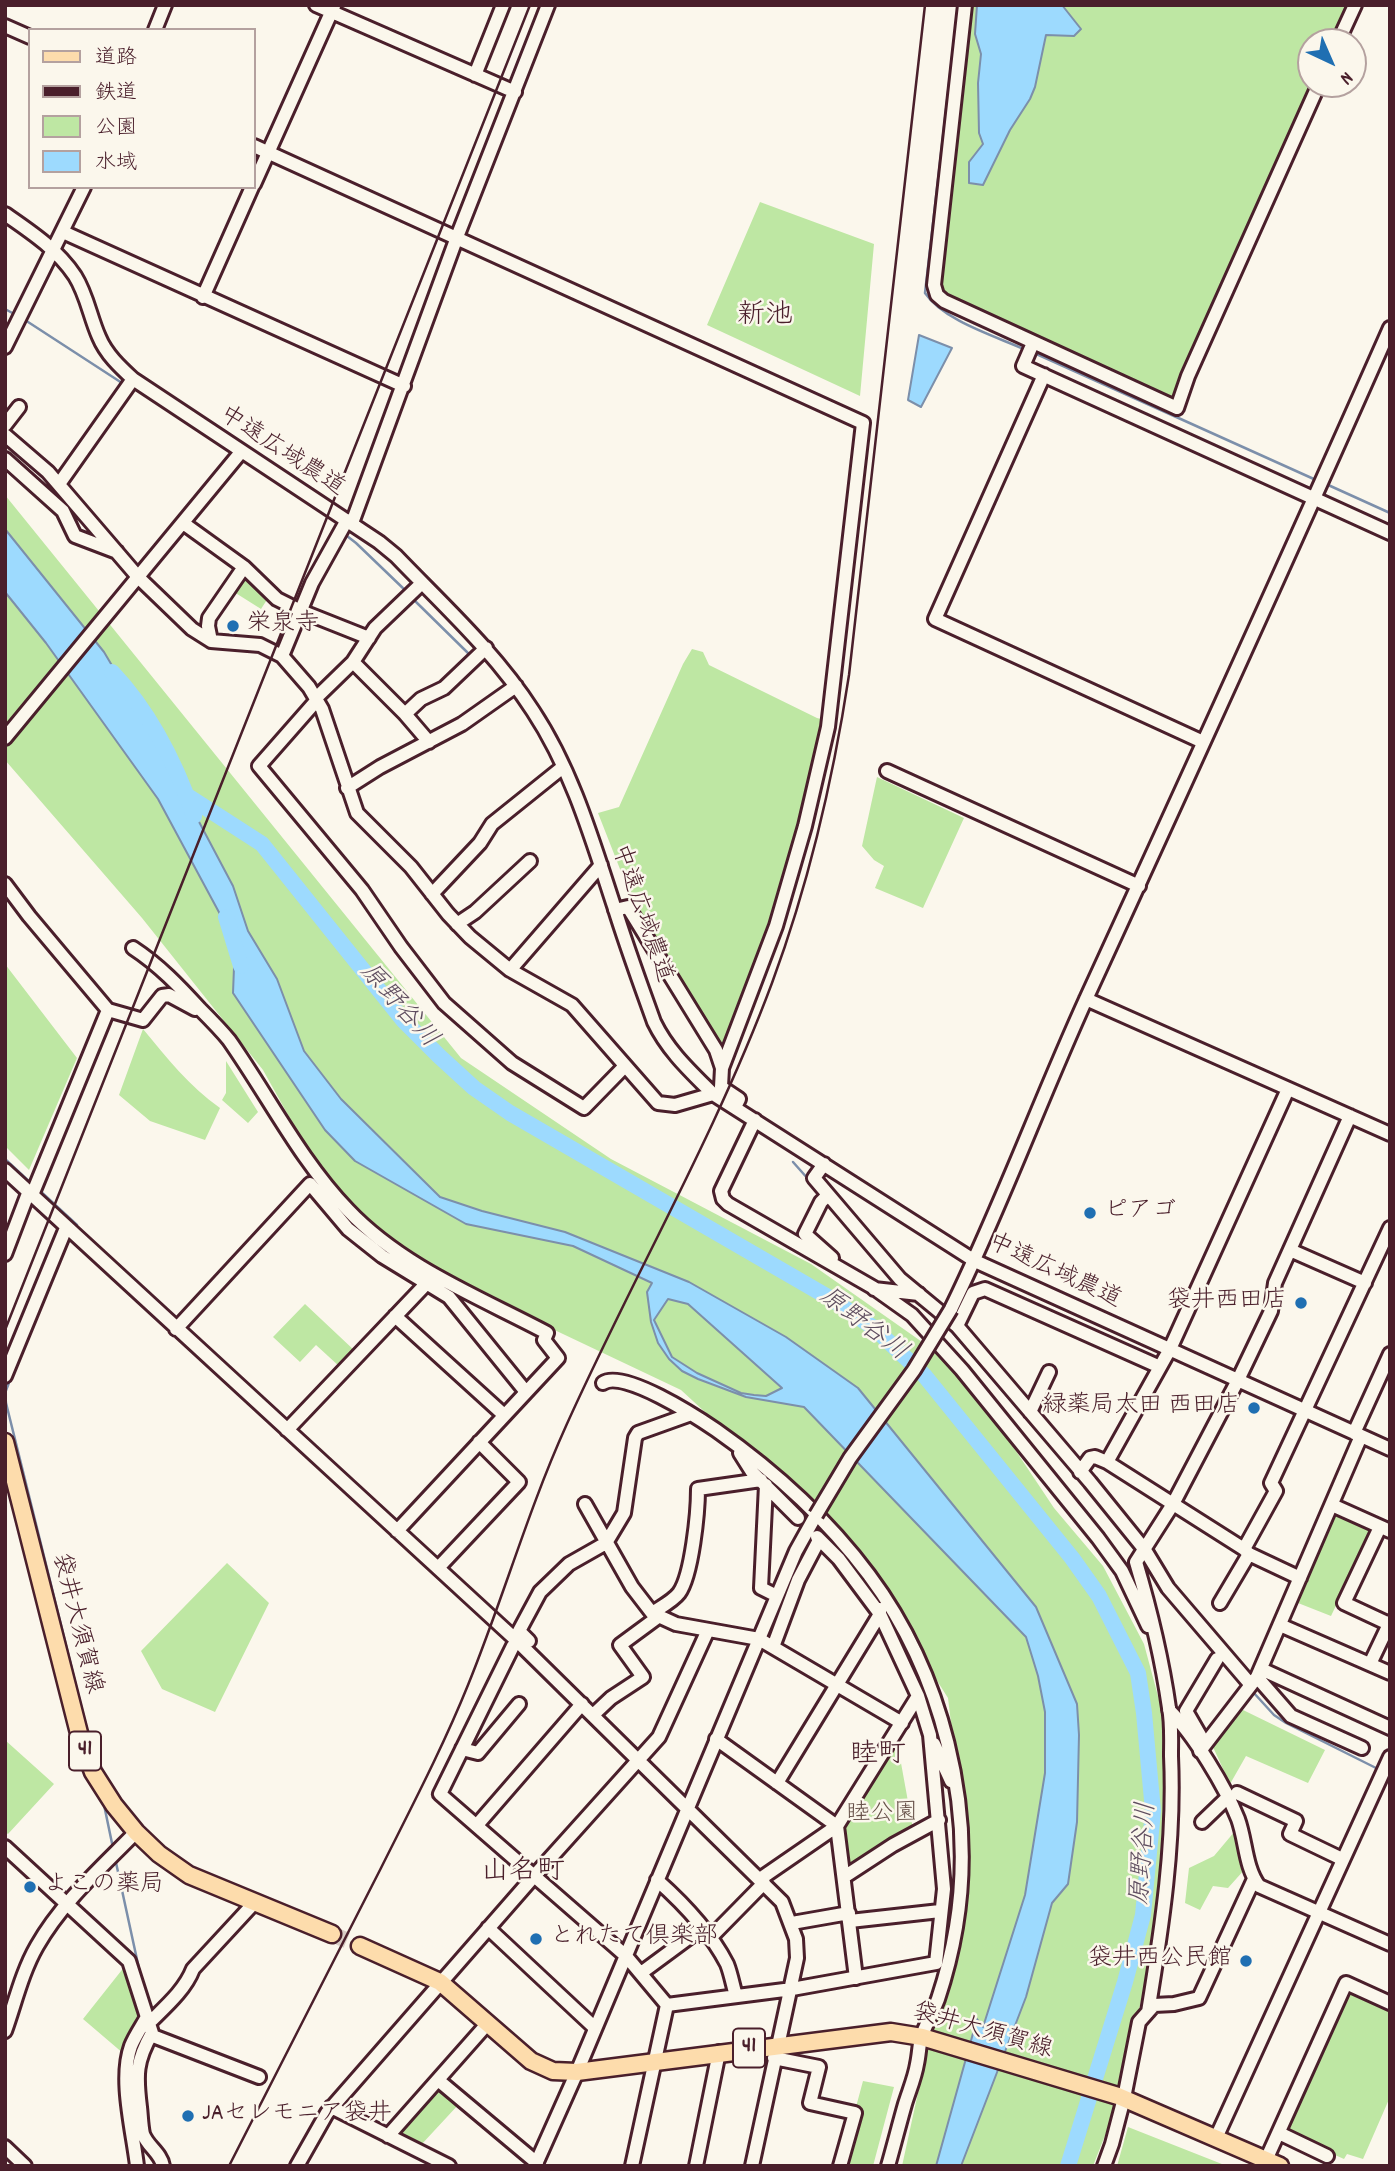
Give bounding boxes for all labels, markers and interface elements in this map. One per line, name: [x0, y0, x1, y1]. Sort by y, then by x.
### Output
legend: [28, 28, 256, 189]
north arrow: [1297, 28, 1367, 98]
text: 道路: [95, 44, 137, 74]
text: N: [1333, 64, 1358, 90]
text: 鉄道: [95, 79, 137, 109]
text: 公園: [95, 114, 137, 144]
text: 水域: [95, 149, 137, 179]
district label: 新池: [737, 301, 793, 335]
street label: 中遠広域農道: [213, 402, 349, 504]
place label: 栄泉寺: [247, 612, 319, 640]
marker: 栄泉寺: [225, 618, 241, 634]
street label: 中遠広域農道: [603, 841, 677, 987]
water label: 原野谷川: [351, 958, 443, 1056]
place label: ピアゴ: [1104, 1199, 1176, 1227]
marker: ピアゴ: [1082, 1205, 1098, 1221]
street label: 中遠広域農道: [983, 1230, 1125, 1316]
water label: 原野谷川: [811, 1282, 913, 1370]
place label: 袋井西田店: [1167, 1289, 1287, 1317]
marker: 袋井西田店: [1293, 1295, 1309, 1311]
place label: 緑薬局太田 西田店: [1043, 1394, 1240, 1422]
marker: 緑薬局太田 西田店: [1246, 1400, 1262, 1416]
street label: 袋井大須賀線: [44, 1551, 106, 1697]
road number: 41: [69, 1732, 101, 1770]
district label: 睦町: [850, 1740, 906, 1774]
water label: 原野谷川: [1127, 1801, 1165, 1907]
park label: 睦公園: [846, 1802, 918, 1830]
district label: 山名町: [481, 1857, 565, 1891]
place label: よこの薬局: [44, 1873, 164, 1901]
marker: よこの薬局: [22, 1879, 38, 1895]
place label: とれたて倶楽部: [550, 1925, 718, 1953]
marker: とれたて倶楽部: [528, 1931, 544, 1947]
place label: 袋井西公民館: [1088, 1947, 1232, 1975]
marker: 袋井西公民館: [1238, 1953, 1254, 1969]
street label: 袋井大須賀線: [909, 1999, 1055, 2067]
road number: 41: [733, 2028, 765, 2068]
place label: JAセレモニア袋井: [202, 2102, 392, 2130]
marker: JAセレモニア袋井: [180, 2108, 196, 2124]

